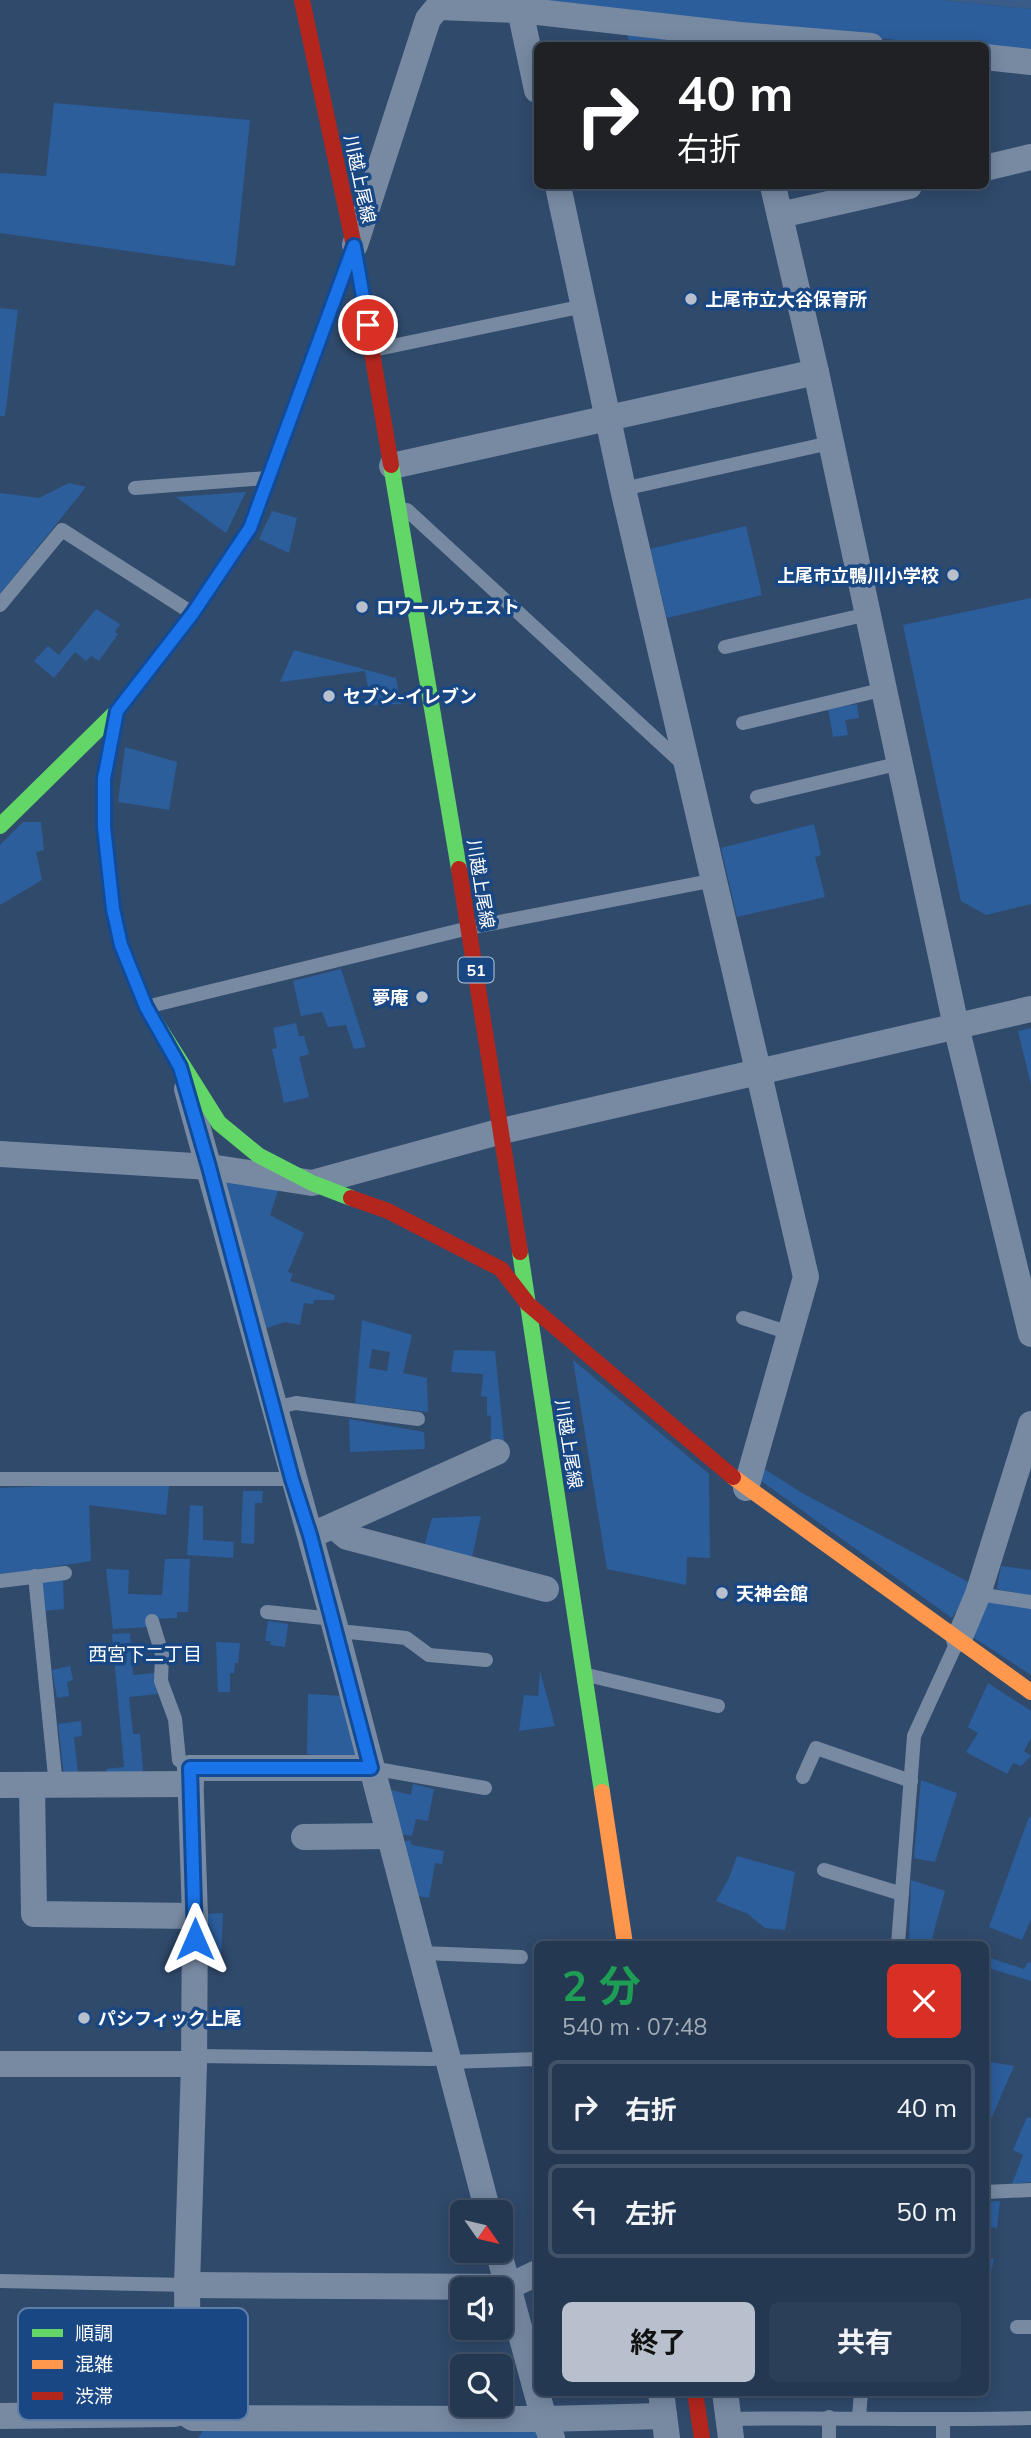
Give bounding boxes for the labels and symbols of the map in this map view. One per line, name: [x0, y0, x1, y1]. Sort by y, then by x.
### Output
street label: 川越上尾線: [339, 133, 381, 225]
place label: 上尾市立大谷保育所: [705, 288, 867, 311]
marker: 上尾市立大谷保育所: [683, 291, 699, 307]
pin: [338, 295, 398, 355]
place label: 上尾市立鴨川小学校: [777, 564, 939, 587]
marker: 上尾市立鴨川小学校: [945, 567, 961, 583]
place label: ロワールウエスト: [376, 596, 520, 619]
marker: ロワールウエスト: [354, 599, 370, 615]
place label: セブン-イレブン: [343, 685, 477, 708]
marker: セブン-イレブン: [321, 688, 337, 704]
street label: 川越上尾線: [463, 838, 499, 930]
road number: 51: [458, 958, 494, 982]
place label: 夢庵: [372, 986, 408, 1009]
marker: 夢庵: [414, 989, 430, 1005]
street label: 川越上尾線: [551, 1398, 587, 1490]
place label: 天神会館: [736, 1582, 808, 1605]
marker: 天神会館: [714, 1585, 730, 1601]
district label: 西宮下二丁目: [88, 1642, 202, 1666]
position arrow: [158, 1902, 232, 1976]
place label: パシフィック上尾: [98, 2007, 242, 2030]
marker: パシフィック上尾: [76, 2010, 92, 2026]
north arrow: [450, 2200, 513, 2263]
legend: [18, 2308, 248, 2420]
text: 順調: [75, 2321, 113, 2345]
text: 混雑: [75, 2352, 113, 2376]
text: 渋滞: [75, 2384, 113, 2408]

